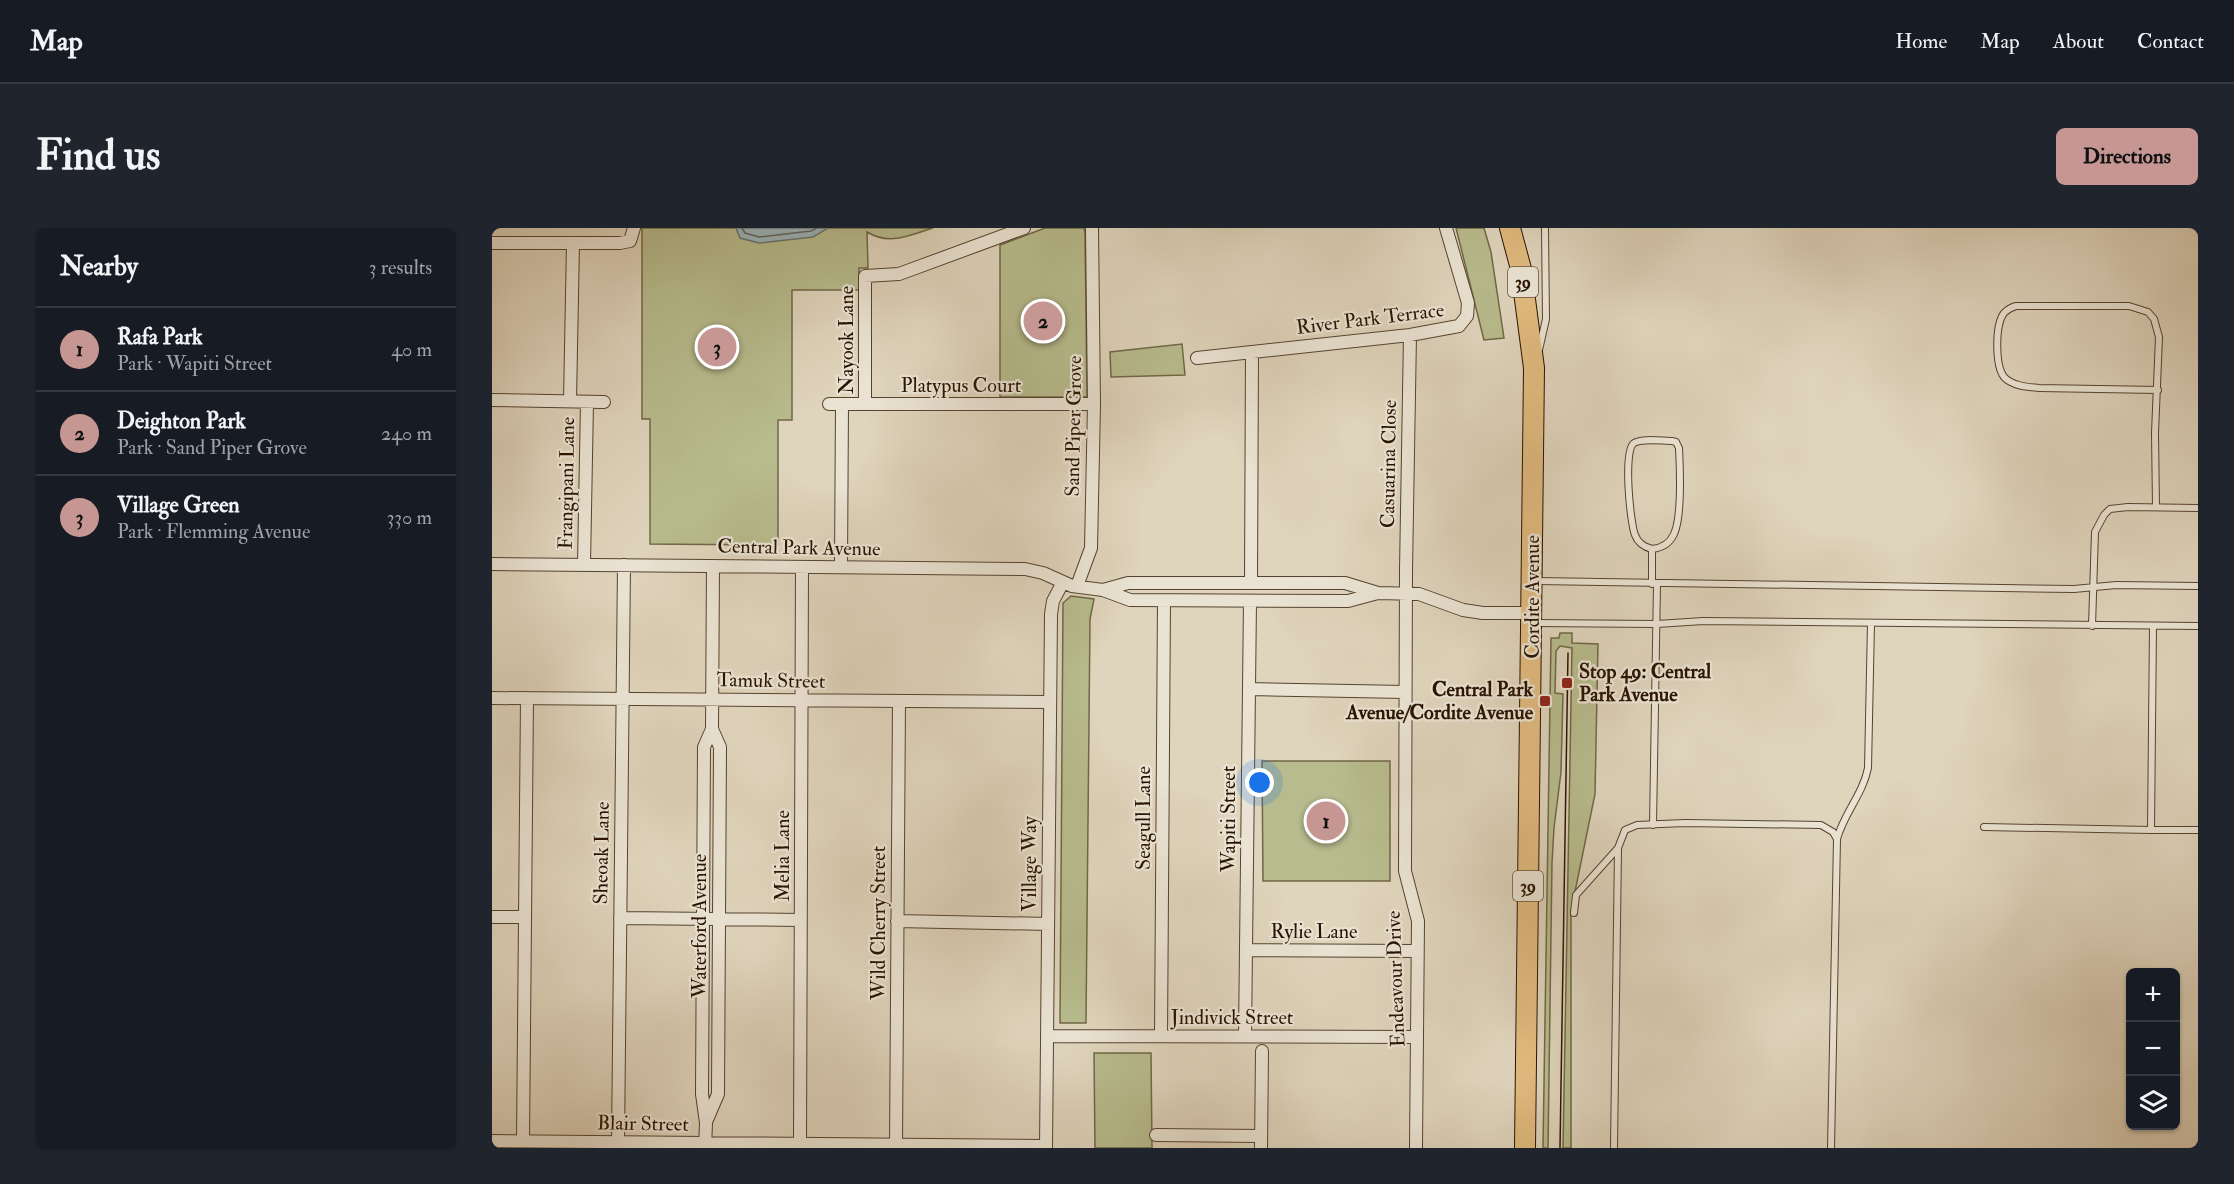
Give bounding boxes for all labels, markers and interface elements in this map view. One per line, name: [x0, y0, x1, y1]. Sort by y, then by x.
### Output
text: Map: [30, 24, 83, 59]
text: Home: [1895, 28, 1947, 55]
text: Map: [1980, 28, 2020, 55]
text: About: [2053, 28, 2104, 55]
text: Contact: [2137, 28, 2204, 55]
button: Directions: [2056, 128, 2198, 185]
text: Find us: [36, 130, 160, 182]
text: Nearby: [60, 251, 138, 283]
text: 3 results: [369, 255, 432, 280]
road number: 39: [1508, 267, 1538, 297]
street label: Nayook Lane: [834, 286, 859, 394]
street label: River Park Terrace: [1295, 297, 1445, 340]
pin: 2: [1024, 298, 1062, 344]
text: Rafa Park: [117, 323, 203, 351]
pin: 3: [698, 324, 736, 370]
text: 1: [76, 337, 83, 362]
text: 40 m: [391, 337, 432, 362]
text: Park · Wapiti Street: [117, 351, 272, 376]
street label: Sand Piper Grove: [1060, 355, 1088, 497]
street label: Platypus Court: [901, 373, 1022, 399]
street label: Casuarina Close: [1375, 400, 1402, 528]
text: Deighton Park: [117, 407, 246, 435]
street label: Frangipani Lane: [553, 416, 581, 550]
text: 2: [74, 421, 85, 446]
text: 240 m: [381, 421, 432, 446]
text: Park · Sand Piper Grove: [117, 435, 307, 460]
text: Village Green: [117, 491, 240, 519]
text: 3: [76, 505, 83, 530]
text: 330 m: [387, 505, 432, 530]
text: Park · Flemming Avenue: [117, 519, 310, 544]
street label: Central Park Avenue: [717, 534, 881, 561]
street label: Cordite Avenue: [1520, 535, 1545, 659]
place label: Stop 49: Central Park Avenue: [1579, 659, 1712, 707]
street label: Tamuk Street: [717, 667, 826, 694]
marker: Stop 49: Central Park Avenue: [1560, 676, 1574, 690]
place label: Central Park Avenue/Cordite Avenue: [1345, 677, 1534, 725]
marker: Central Park Avenue/Cordite Avenue: [1538, 694, 1552, 708]
street label: Wapiti Street: [1216, 765, 1242, 873]
street label: Seagull Lane: [1131, 766, 1156, 870]
your location: [1245, 768, 1274, 797]
pin: 1: [1306, 798, 1346, 844]
street label: Sheoak Lane: [588, 801, 615, 905]
street label: Melia Lane: [770, 810, 795, 902]
street label: Village Way: [1017, 815, 1042, 912]
street label: Wild Cherry Street: [866, 845, 891, 1001]
street label: Waterford Avenue: [687, 854, 712, 999]
road number: 39: [1513, 871, 1543, 901]
street label: Endeavour Drive: [1381, 910, 1410, 1048]
street label: Rylie Lane: [1271, 919, 1357, 944]
map controls: [2126, 968, 2180, 1130]
button: +: [2126, 968, 2180, 1022]
street label: Jindivick Street: [1170, 1005, 1294, 1030]
button: −: [2126, 1022, 2180, 1076]
button: layers: [2126, 1076, 2180, 1130]
street label: Blair Street: [597, 1110, 689, 1137]

